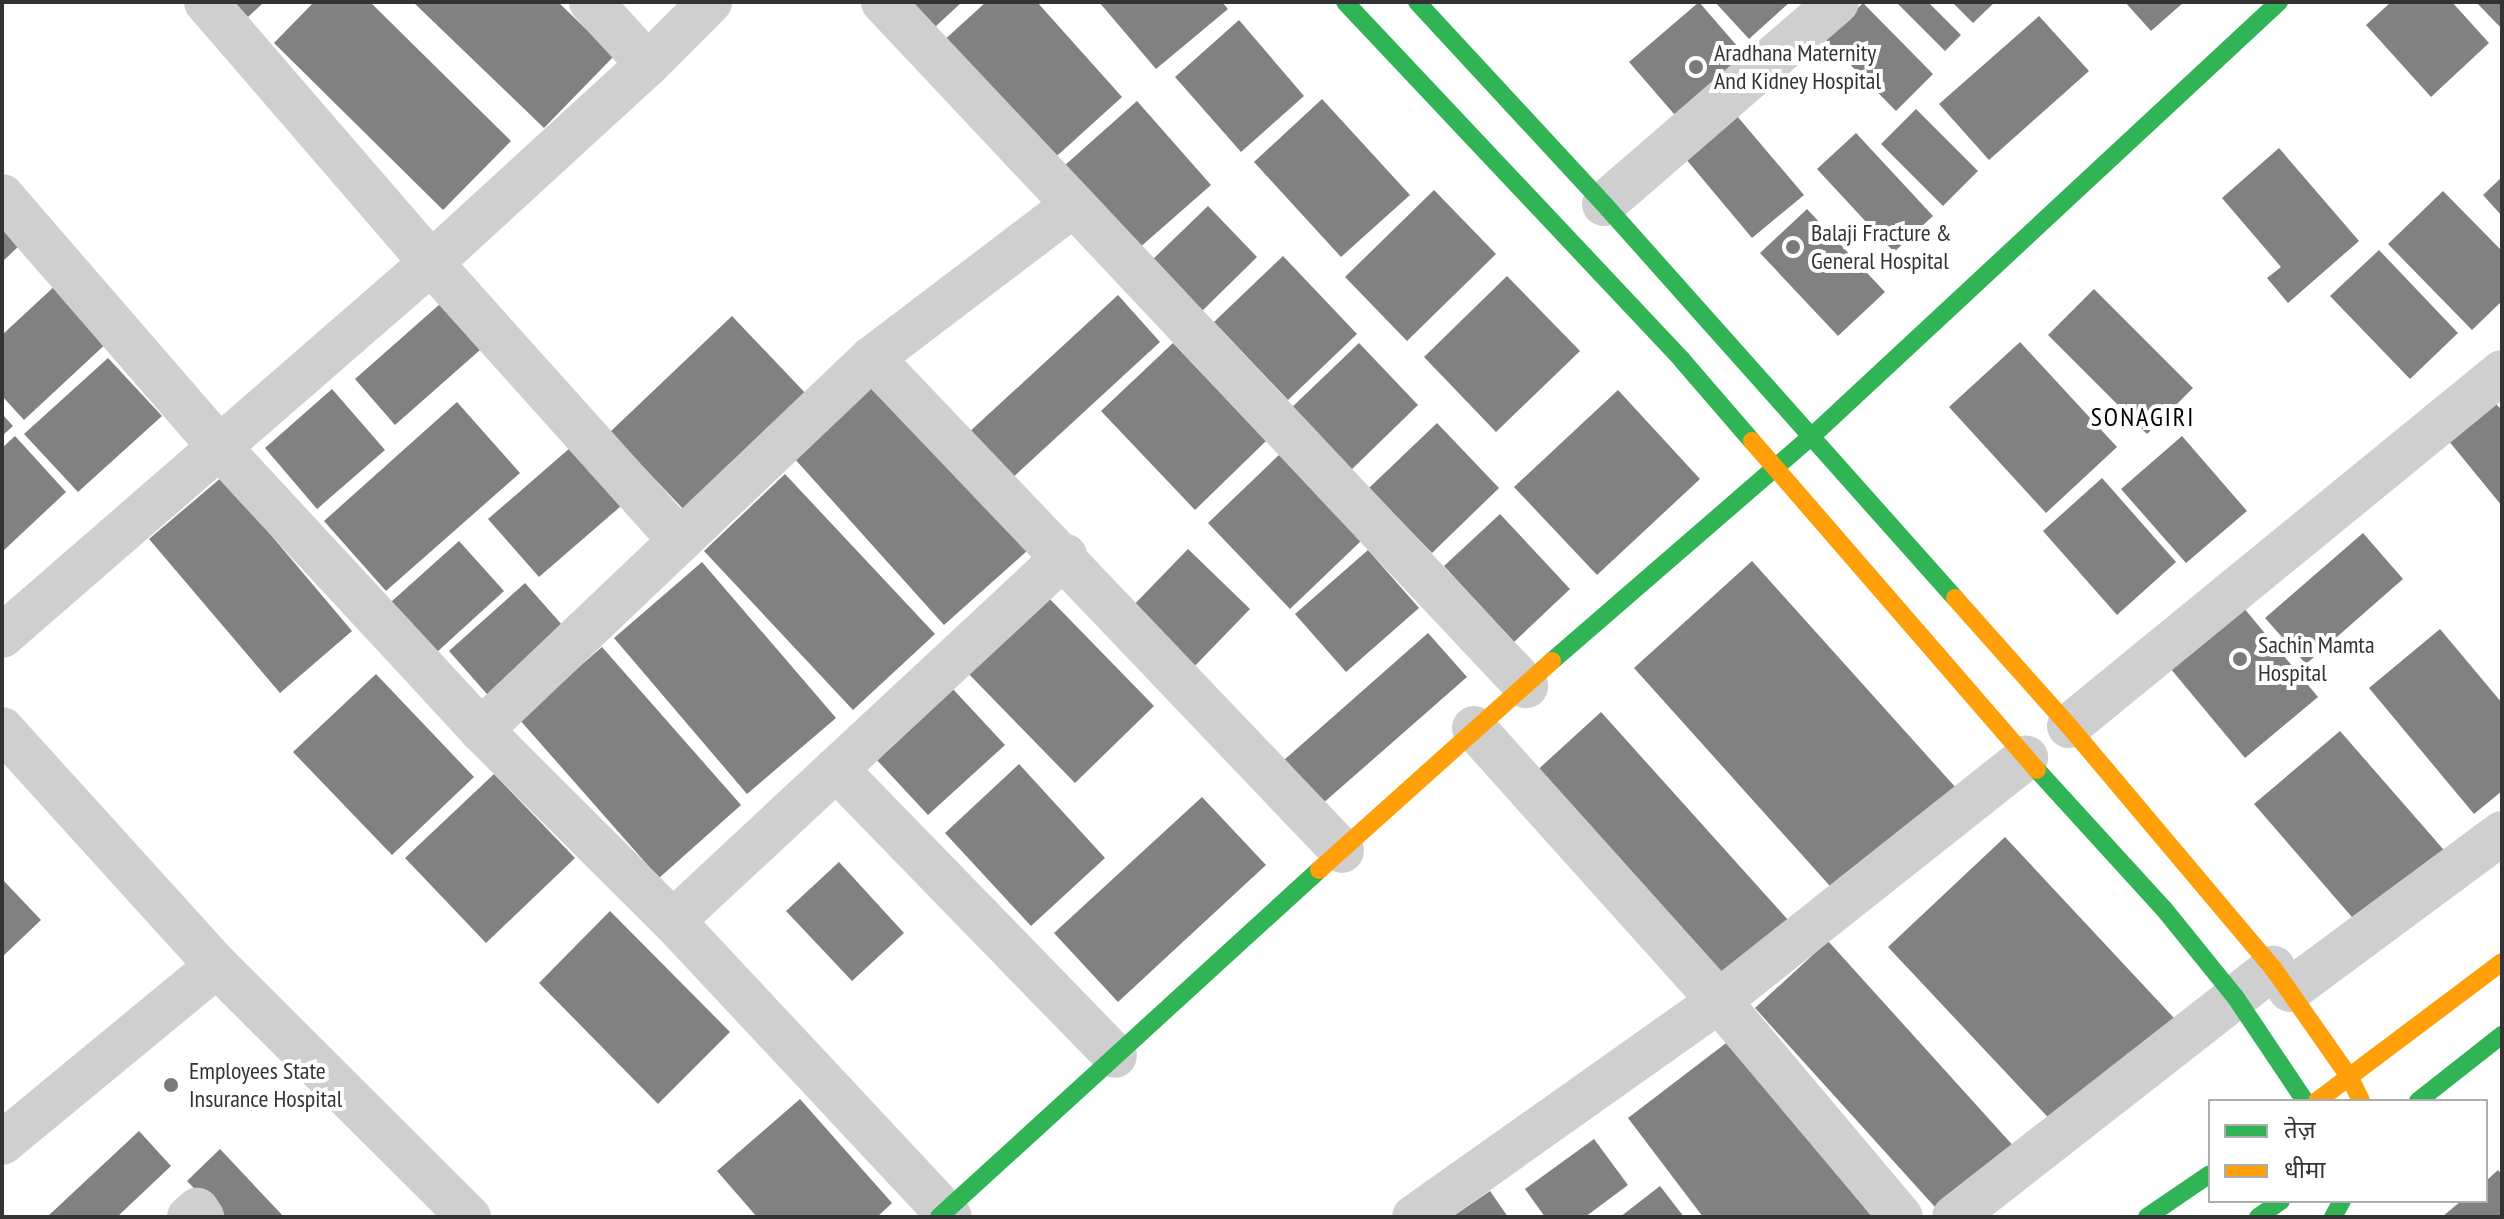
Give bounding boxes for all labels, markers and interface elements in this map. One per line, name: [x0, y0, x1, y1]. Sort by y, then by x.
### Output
place label: Aradhana Maternity And Kidney Hospital: [1714, 39, 1882, 95]
marker: Aradhana Maternity And Kidney Hospital: [1685, 56, 1707, 78]
place label: Balaji Fracture & General Hospital: [1811, 219, 1952, 275]
marker: Balaji Fracture & General Hospital: [1782, 236, 1804, 258]
district label: SONAGIRI: [2091, 401, 2195, 433]
place label: Sachin Mamta Hospital: [2258, 631, 2375, 687]
marker: Sachin Mamta Hospital: [2229, 648, 2251, 670]
place label: Employees State Insurance Hospital: [189, 1057, 342, 1113]
marker: Employees State Insurance Hospital: [160, 1074, 182, 1096]
legend: [2208, 1099, 2488, 1203]
text: तेज़: [2284, 1114, 2316, 1145]
text: धीमा: [2284, 1154, 2326, 1185]

